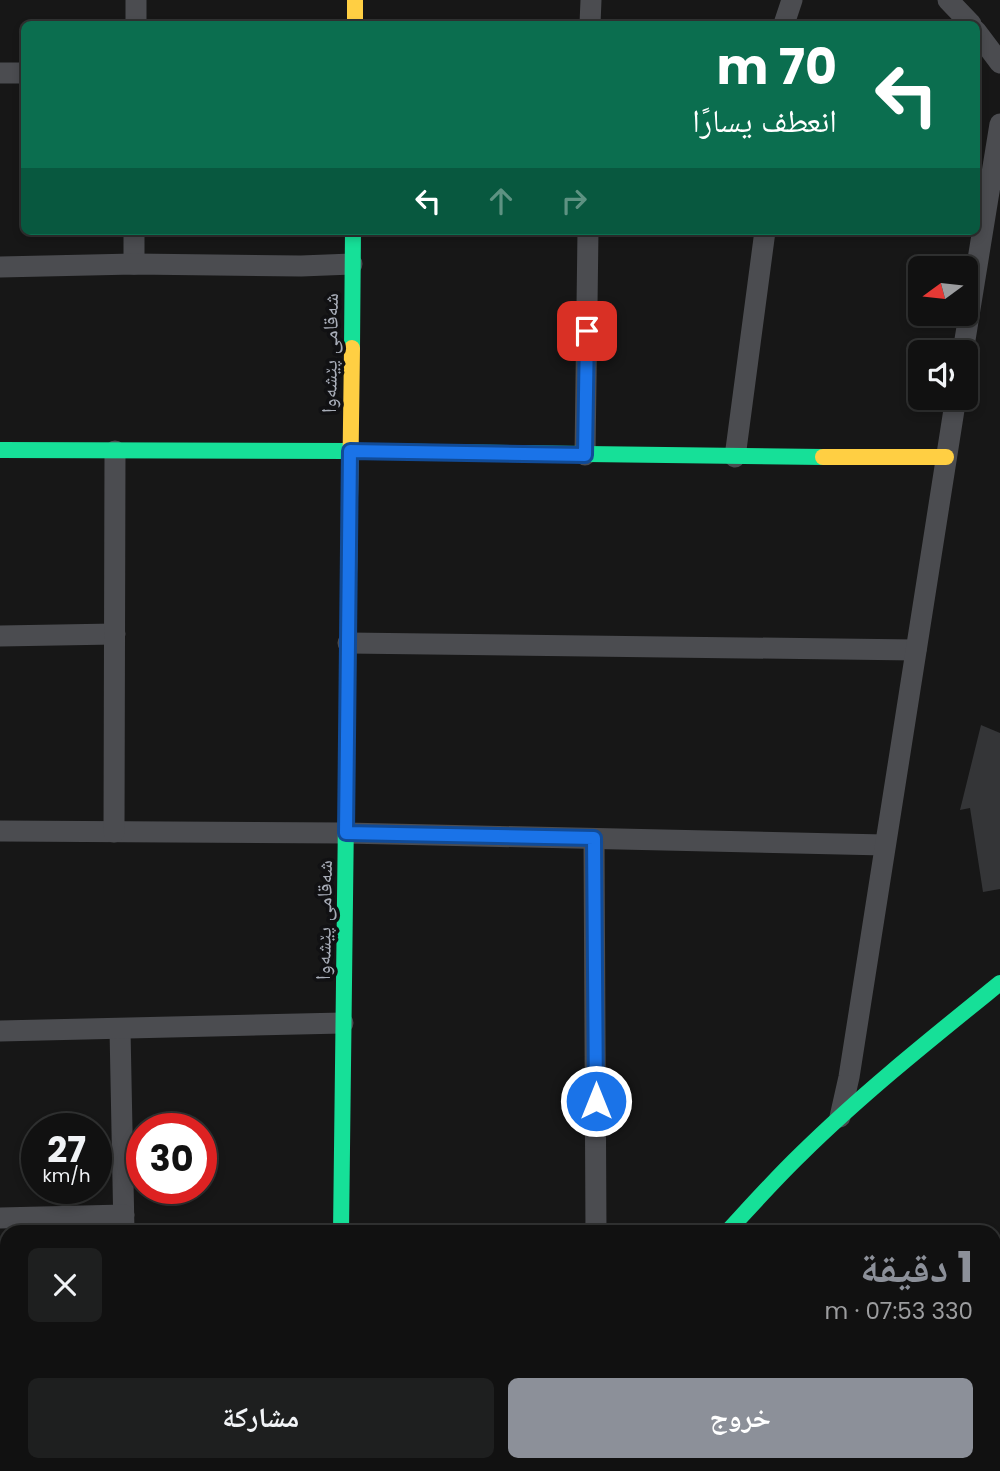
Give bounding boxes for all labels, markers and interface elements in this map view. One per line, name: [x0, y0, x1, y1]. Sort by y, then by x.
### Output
text: 70 m: [717, 33, 837, 101]
icon: left: [861, 49, 952, 140]
text: انعطف يسارًا: [692, 98, 837, 143]
icon: left: [409, 182, 447, 220]
icon: ahead: [482, 182, 520, 220]
icon: right: [555, 182, 593, 220]
north arrow: [908, 256, 978, 326]
map controls: [908, 256, 978, 410]
street label: شەقامی پێشەوا: [314, 293, 345, 413]
pin: [557, 301, 617, 361]
icon: arrive: [568, 312, 606, 350]
button: sound: [908, 340, 978, 410]
street label: شەقامی پێشەوا: [308, 860, 339, 980]
position arrow: [559, 1064, 633, 1138]
speed limit sign: 30: [126, 1113, 217, 1204]
text: 27: [47, 1125, 86, 1174]
text: km/h: [43, 1163, 90, 1188]
text: 1 دقيقة: [860, 1238, 973, 1297]
button: close: [28, 1248, 102, 1322]
text: 330 m · 07:53: [825, 1295, 973, 1327]
button: مشاركة: [28, 1378, 494, 1458]
button: خروج: [508, 1378, 973, 1458]

